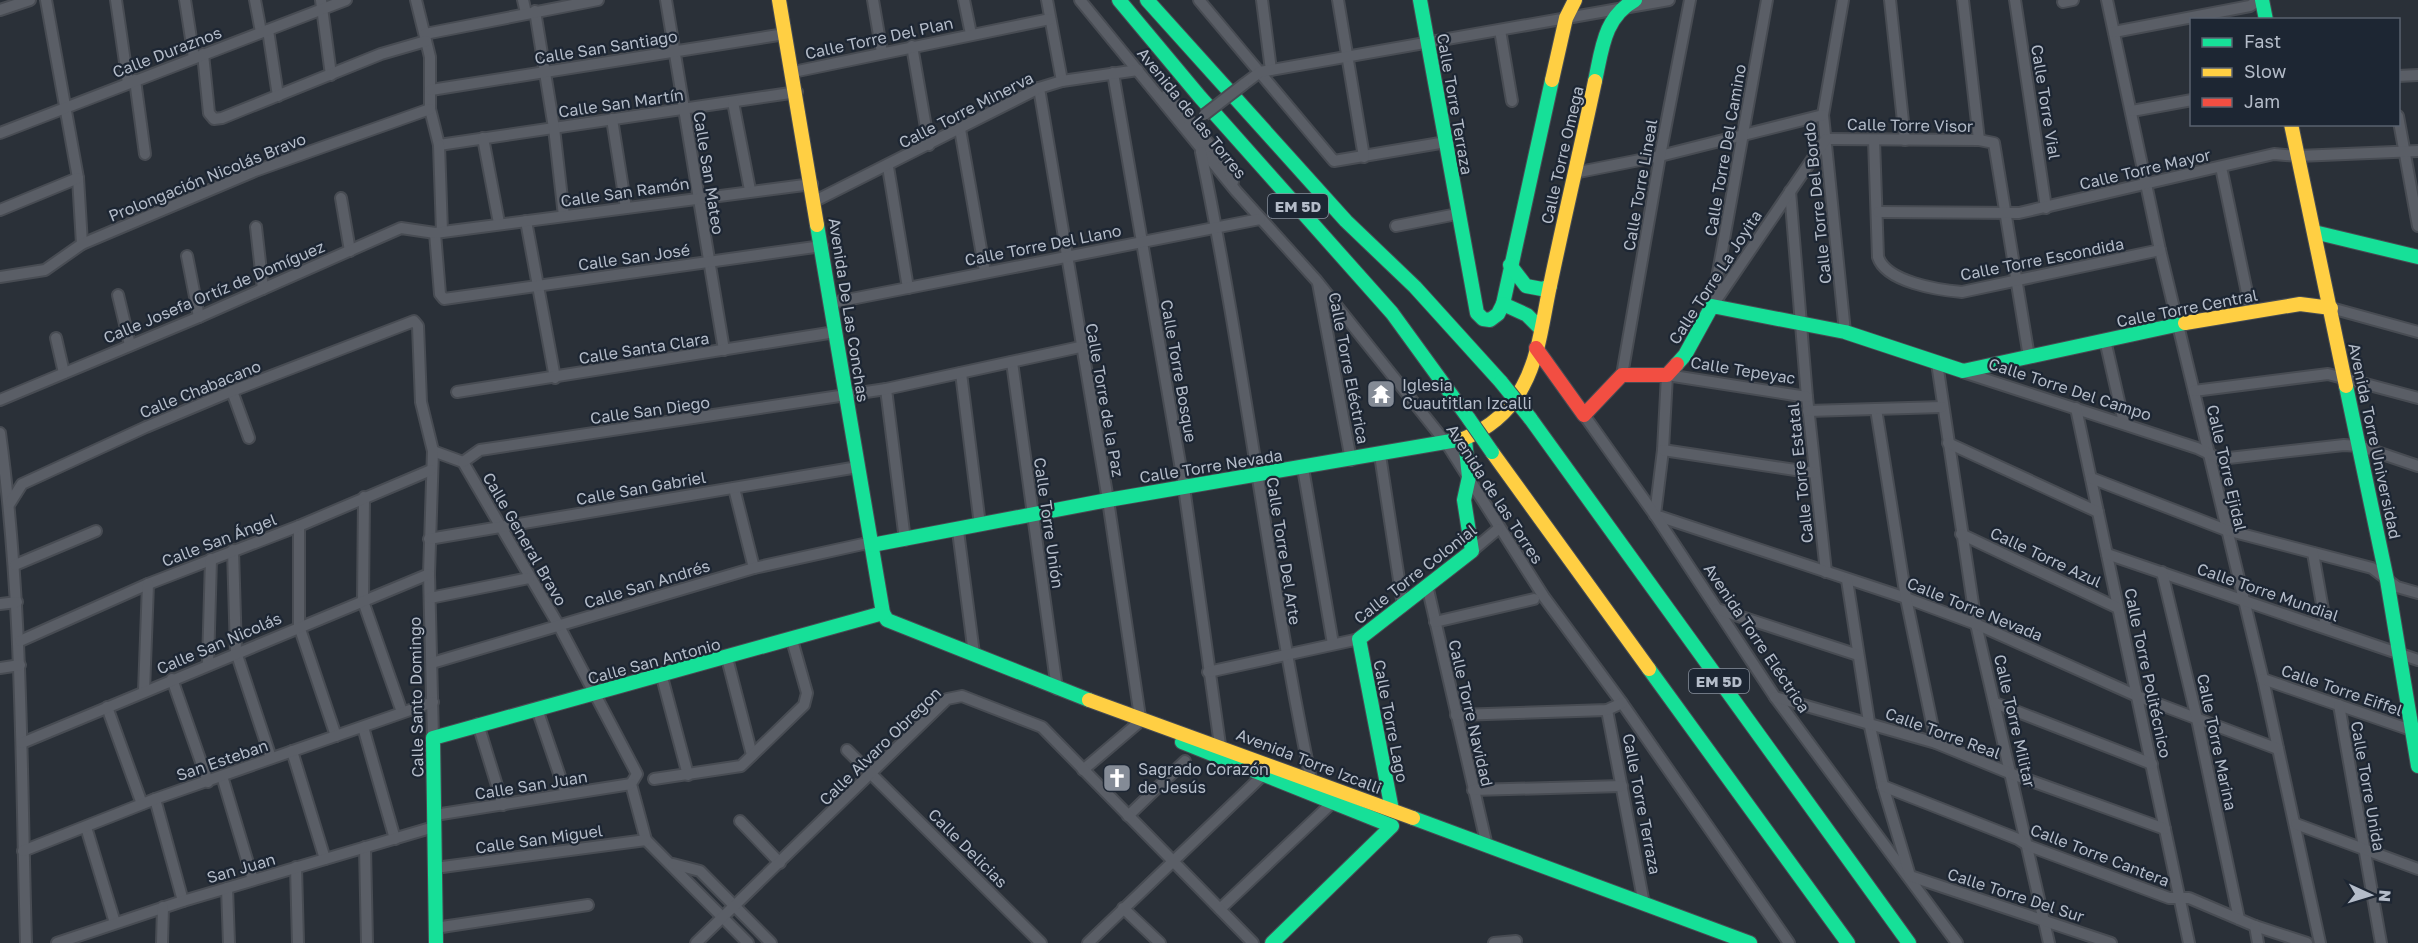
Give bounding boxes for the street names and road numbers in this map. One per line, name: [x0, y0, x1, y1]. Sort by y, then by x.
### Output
street label: Calle Torre Del Plan: [803, 13, 955, 63]
street label: Calle Duraznos: [110, 22, 224, 82]
street label: Calle San Santiago: [533, 26, 679, 68]
street label: Calle Torre Terraza: [1433, 32, 1477, 176]
street label: Calle Torre Vial: [2027, 43, 2065, 161]
street label: Avenida de las Torres: [1133, 44, 1251, 182]
street label: Calle Torre Del Camino: [1700, 62, 1750, 238]
street label: Calle Torre Minerva: [895, 67, 1037, 153]
street label: Calle San Martín: [557, 84, 685, 122]
street label: Calle Torre Omega: [1536, 84, 1588, 226]
street label: Calle San Mateo: [689, 110, 729, 236]
street label: Calle Torre Visor: [1847, 114, 1973, 136]
street label: Calle Torre Lineal: [1619, 117, 1661, 253]
street label: Calle Torre Del Bordo: [1799, 121, 1835, 285]
street label: Prolongación Nicolás Bravo: [105, 128, 309, 226]
street label: Calle Torre Mayor: [2078, 144, 2212, 194]
street label: Calle San Ramón: [559, 173, 691, 211]
road number: EM 5D: [1268, 194, 1328, 218]
street label: Calle Torre La Joyita: [1664, 206, 1766, 348]
street label: Avenida De Las Conchas: [825, 216, 873, 404]
street label: Calle Torre Del Llano: [963, 220, 1123, 270]
street label: Calle Torre Escondida: [1958, 233, 2126, 285]
street label: Calle Josefa Ortíz de Domíguez: [100, 236, 328, 348]
street label: Calle San José: [577, 239, 691, 275]
street label: Calle Torre Central: [2115, 284, 2259, 332]
street label: Calle Torre Eléctrica: [1324, 290, 1374, 446]
street label: Calle Torre Bosque: [1157, 298, 1201, 444]
street label: Calle Torre de la Paz: [1082, 322, 1128, 478]
street label: Calle Santa Clara: [577, 328, 711, 368]
street label: Avenida Torre Universidad: [2344, 341, 2406, 541]
street label: Calle Tepeyac: [1689, 352, 1797, 388]
street label: Calle Torre Del Campo: [1986, 353, 2154, 425]
street label: Calle Chabacano: [136, 356, 264, 422]
street label: Calle San Diego: [589, 392, 711, 428]
street label: Calle Torre Estatal: [1783, 402, 1817, 544]
street label: Calle Torre Ejidal: [2203, 403, 2251, 533]
street label: Avenida de las Torres: [1442, 420, 1548, 568]
street label: Calle Torre Nevada: [1138, 445, 1284, 487]
street label: Calle Torre Unión: [1030, 456, 1068, 590]
street label: Calle San Gabriel: [575, 467, 707, 509]
street label: Calle General Bravo: [479, 469, 571, 609]
street label: Calle Torre Del Arte: [1262, 476, 1306, 626]
street label: Calle San Ángel: [159, 509, 279, 571]
street label: Calle Torre Colonial: [1350, 520, 1480, 628]
street label: Calle Torre Azul: [1987, 522, 2105, 592]
street label: Calle San Andrés: [582, 555, 712, 613]
street label: Calle Torre Mundial: [2195, 558, 2341, 626]
street label: Avenida Torre Eléctrica: [1700, 560, 1814, 716]
street label: Calle Torre Nevada: [1904, 573, 2046, 645]
street label: Calle Torre Politécnico: [2120, 586, 2176, 760]
street label: Calle San Nicolás: [154, 608, 284, 678]
street label: Calle Santo Domingo: [405, 616, 427, 778]
street label: Calle San Antonio: [585, 634, 723, 688]
street label: Calle Torre Navidad: [1444, 638, 1498, 788]
street label: Calle Torre Militar: [1990, 652, 2040, 790]
street label: Calle Torre Lago: [1369, 658, 1413, 784]
street label: Calle Torre Eiffel: [2279, 660, 2405, 720]
road number: EM 5D: [1689, 669, 1749, 693]
street label: Calle Torre Marina: [2193, 672, 2241, 812]
street label: Calle Alvaro Obregon: [815, 683, 945, 809]
street label: Calle Torre Real: [1883, 703, 2003, 763]
street label: Calle Torre Unida: [2347, 719, 2389, 853]
street label: Avenida Torre Izcalli: [1234, 724, 1384, 798]
street label: Calle Torre Terraza: [1619, 732, 1665, 876]
street label: San Esteban: [173, 735, 271, 785]
street label: Calle San Juan: [473, 766, 589, 804]
street label: Calle Delicias: [924, 804, 1012, 892]
street label: Calle Torre Cantera: [2028, 819, 2172, 891]
street label: Calle San Miguel: [474, 820, 604, 858]
street label: San Juan: [204, 849, 278, 887]
street label: Calle Torre Del Sur: [1945, 863, 2087, 927]

